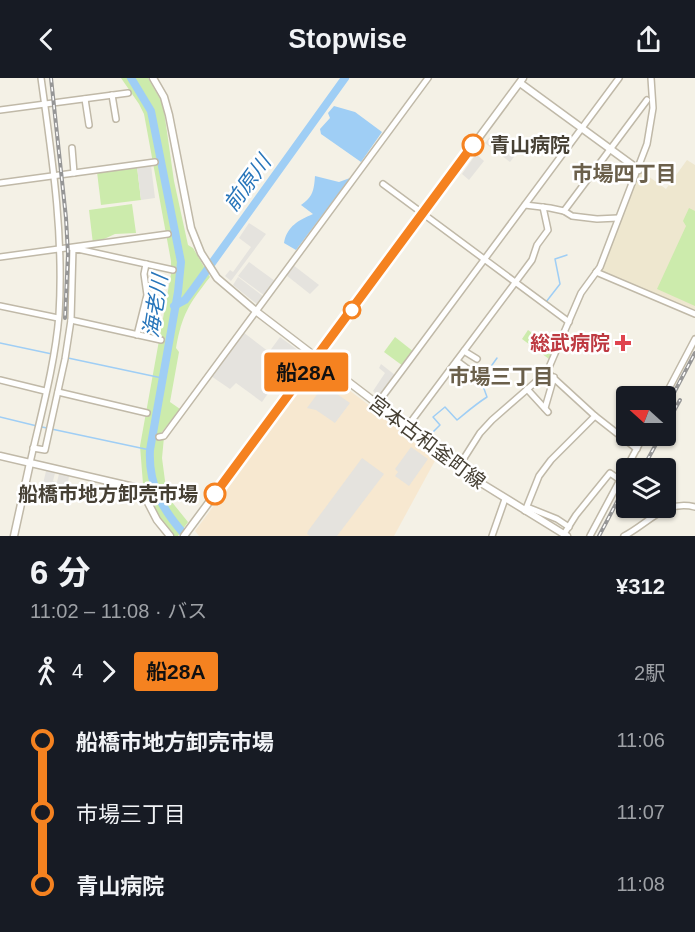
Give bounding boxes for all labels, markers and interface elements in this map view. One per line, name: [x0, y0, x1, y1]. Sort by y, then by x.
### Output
icon: back: [30, 23, 63, 56]
icon: share: [632, 23, 665, 56]
text: Stopwise: [288, 24, 407, 54]
marker: 青山病院: [462, 134, 484, 156]
place label: 青山病院: [490, 134, 570, 156]
water label: 前原川: [219, 149, 276, 215]
district label: 市場四丁目: [572, 162, 677, 185]
water label: 海老川: [139, 271, 172, 339]
unlabelled marker: [343, 301, 361, 319]
place label: 総武病院: [530, 332, 610, 354]
marker: 総武病院: [614, 334, 632, 352]
line badge: 船28A: [264, 352, 348, 392]
text: 船28A: [276, 361, 336, 384]
district label: 市場三丁目: [449, 365, 554, 388]
north arrow: [616, 386, 676, 446]
map controls: [616, 386, 676, 518]
street label: 宮本古和釜町線: [364, 391, 490, 493]
button: layers: [616, 458, 676, 518]
place label: 船橋市地方卸売市場: [18, 483, 198, 505]
marker: 船橋市地方卸売市場: [204, 483, 226, 505]
text: 6 分: [30, 554, 91, 591]
text: ¥312: [616, 574, 665, 599]
text: 11:02 – 11:08 · バス: [30, 600, 207, 622]
icon: walk: [30, 655, 63, 688]
icon: forward: [92, 655, 125, 688]
text: 4: [72, 660, 83, 682]
text: 船28A: [146, 660, 206, 683]
text: 2駅: [634, 662, 665, 684]
text: 11:06: [616, 729, 665, 751]
text: 船橋市地方卸売市場: [76, 730, 274, 755]
text: 11:07: [616, 801, 665, 823]
text: 市場三丁目: [76, 802, 186, 827]
text: 11:08: [616, 873, 665, 895]
text: 青山病院: [76, 874, 164, 899]

